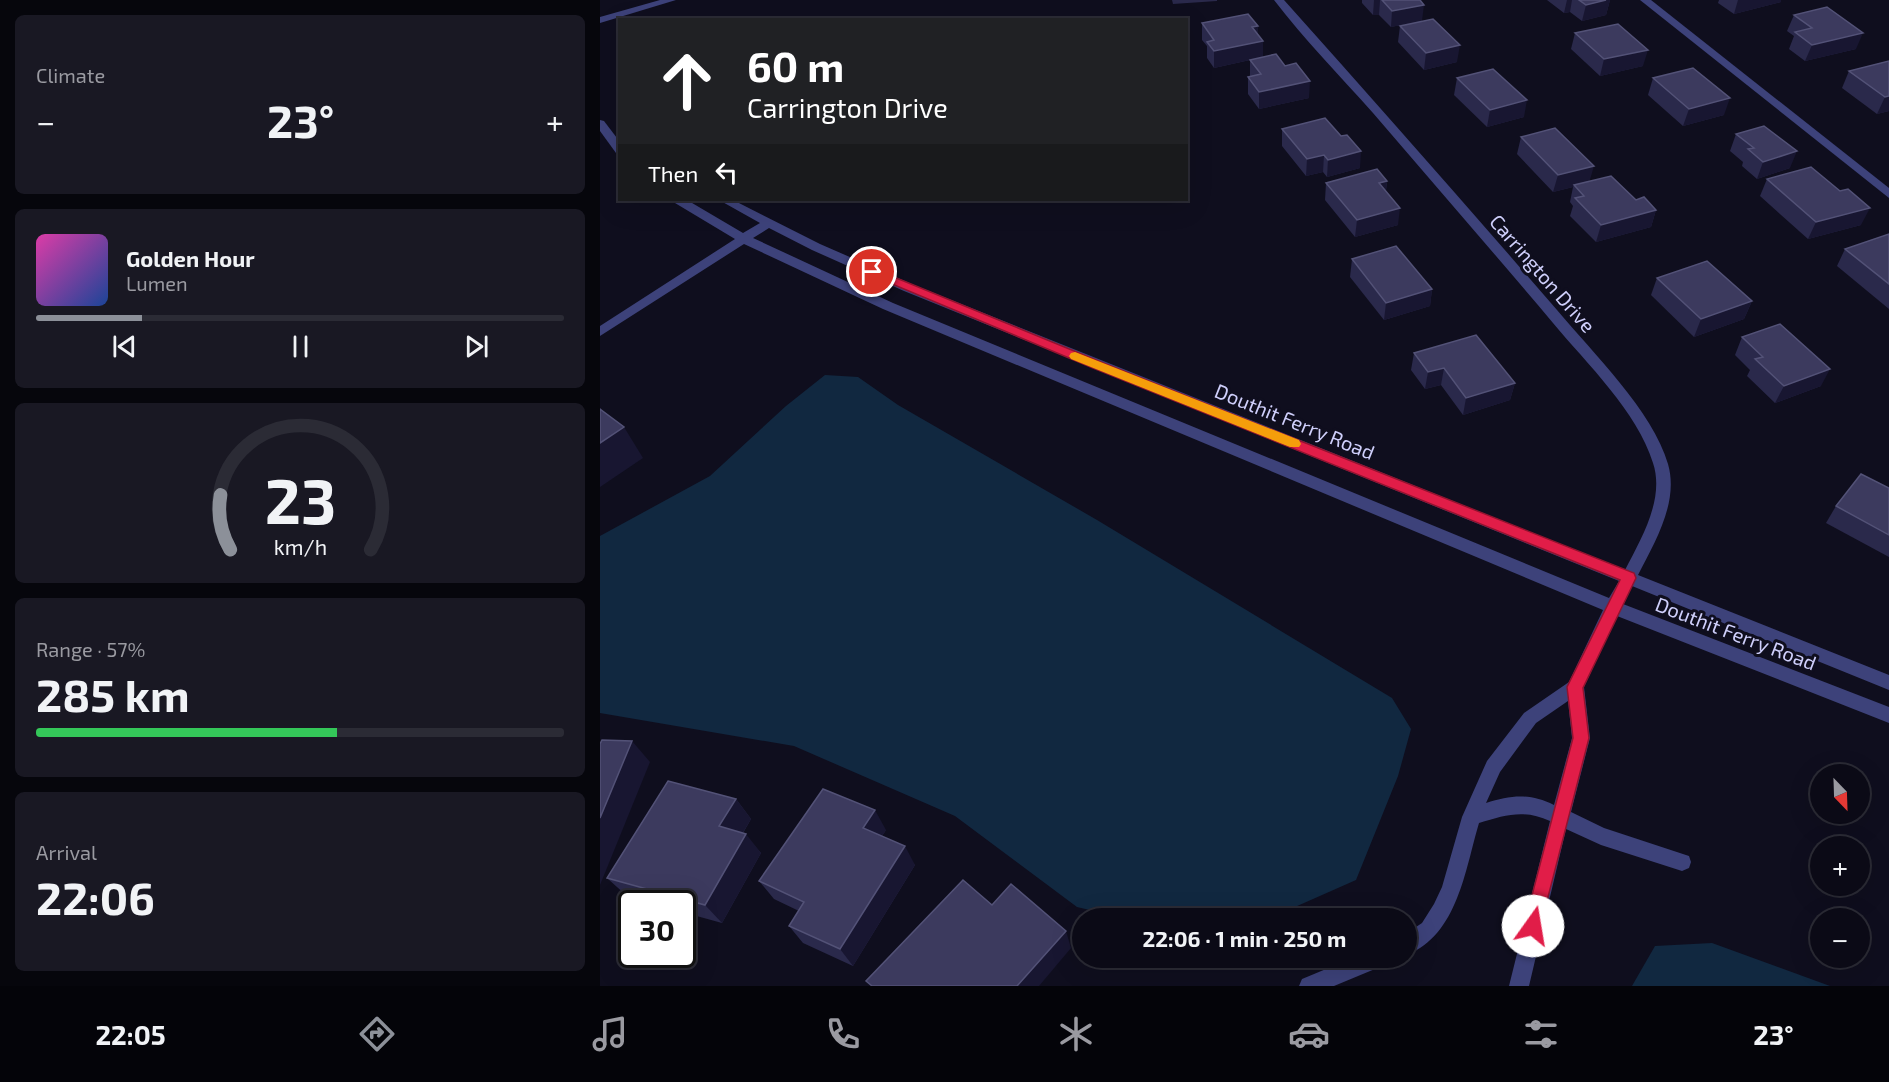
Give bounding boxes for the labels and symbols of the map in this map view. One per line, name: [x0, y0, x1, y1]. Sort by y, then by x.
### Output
street label: Carrington Drive: [1485, 209, 1601, 337]
pin: [846, 246, 897, 297]
street label: Douthit Ferry Road: [1212, 378, 1378, 464]
street label: Douthit Ferry Road: [1652, 591, 1820, 675]
north arrow: [1810, 764, 1870, 824]
speed limit sign: 30: [618, 890, 696, 968]
position arrow: [1501, 894, 1565, 958]

